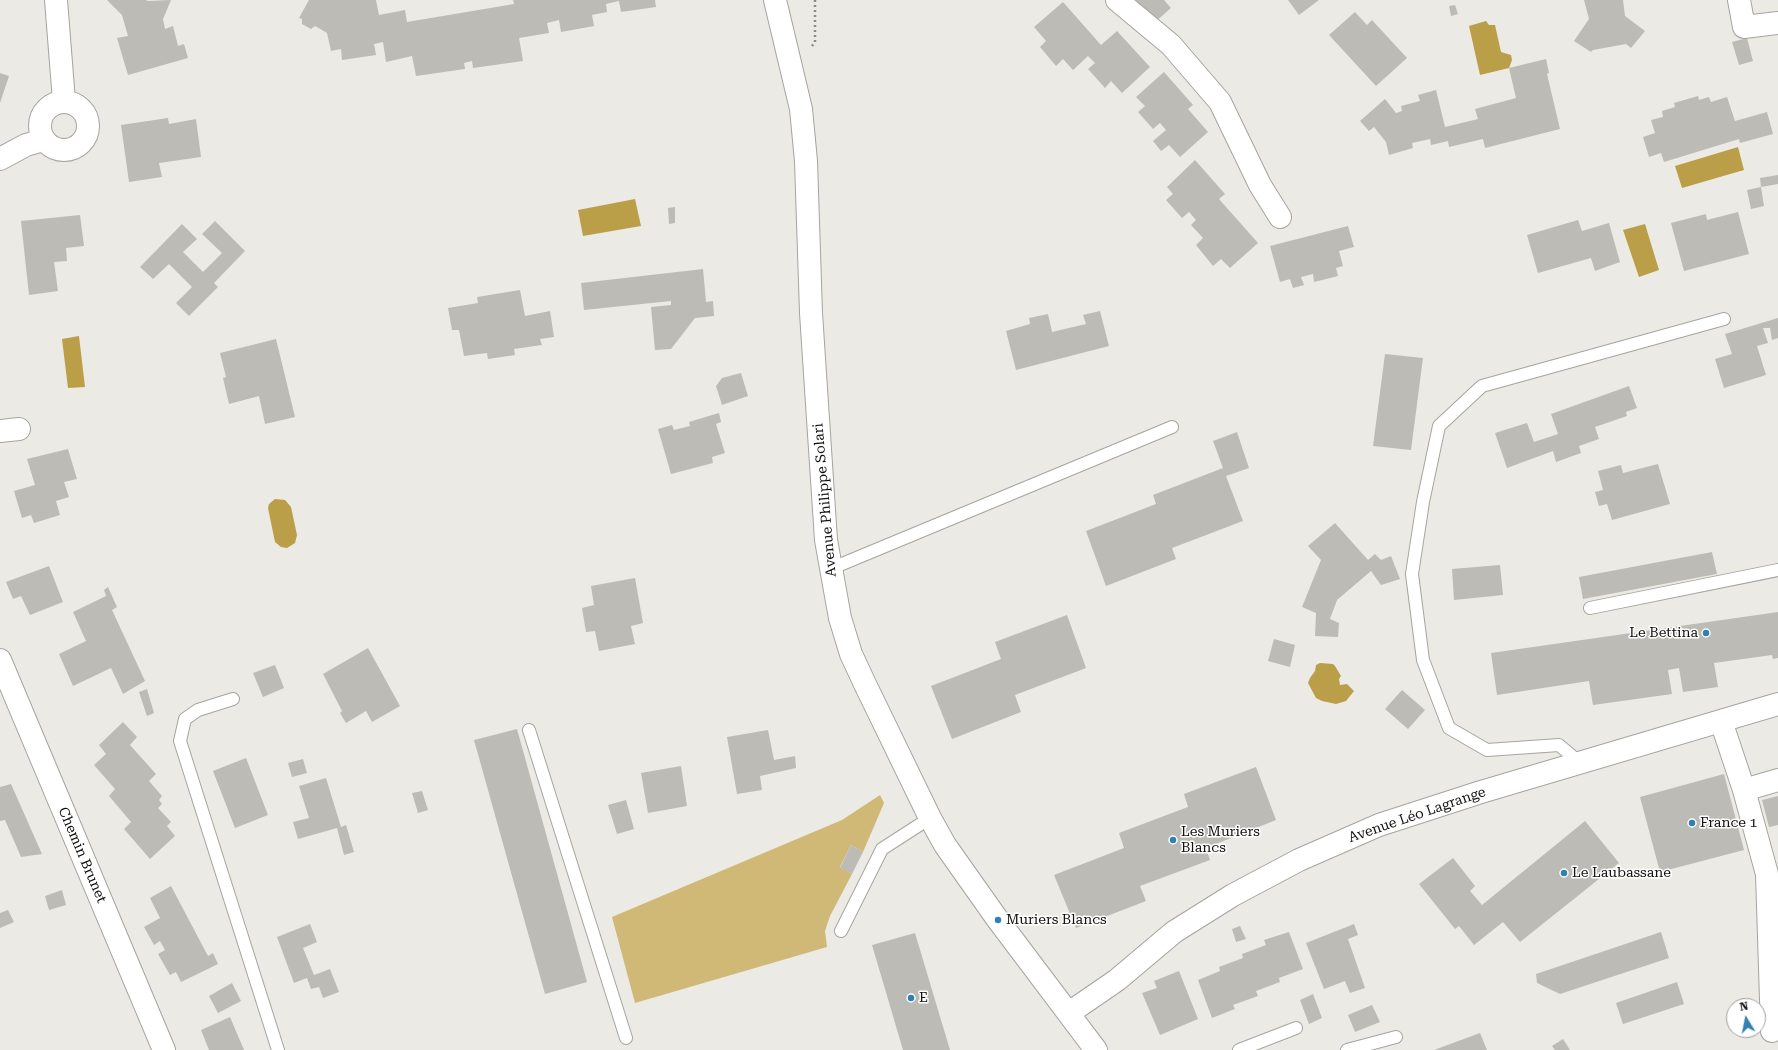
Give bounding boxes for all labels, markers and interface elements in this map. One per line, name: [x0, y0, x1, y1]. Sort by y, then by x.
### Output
street label: Avenue Philippe Solari: [810, 422, 840, 578]
place label: Le Bettina: [1629, 625, 1698, 641]
marker: Le Bettina: [1701, 628, 1711, 638]
street label: Avenue Léo Lagrange: [1346, 784, 1488, 846]
street label: Chemin Brunet: [54, 805, 110, 905]
place label: France 1: [1700, 815, 1757, 831]
marker: France 1: [1687, 818, 1697, 828]
place label: Les Muriers Blancs: [1181, 824, 1260, 856]
marker: Les Muriers Blancs: [1168, 835, 1178, 845]
place label: Le Laubassane: [1572, 865, 1671, 881]
marker: Le Laubassane: [1559, 868, 1569, 878]
place label: Muriers Blancs: [1006, 912, 1107, 928]
marker: Muriers Blancs: [993, 915, 1003, 925]
place label: E: [919, 990, 928, 1006]
marker: E: [906, 993, 916, 1003]
north arrow: [1726, 998, 1766, 1038]
text: N: [1739, 1000, 1749, 1014]

